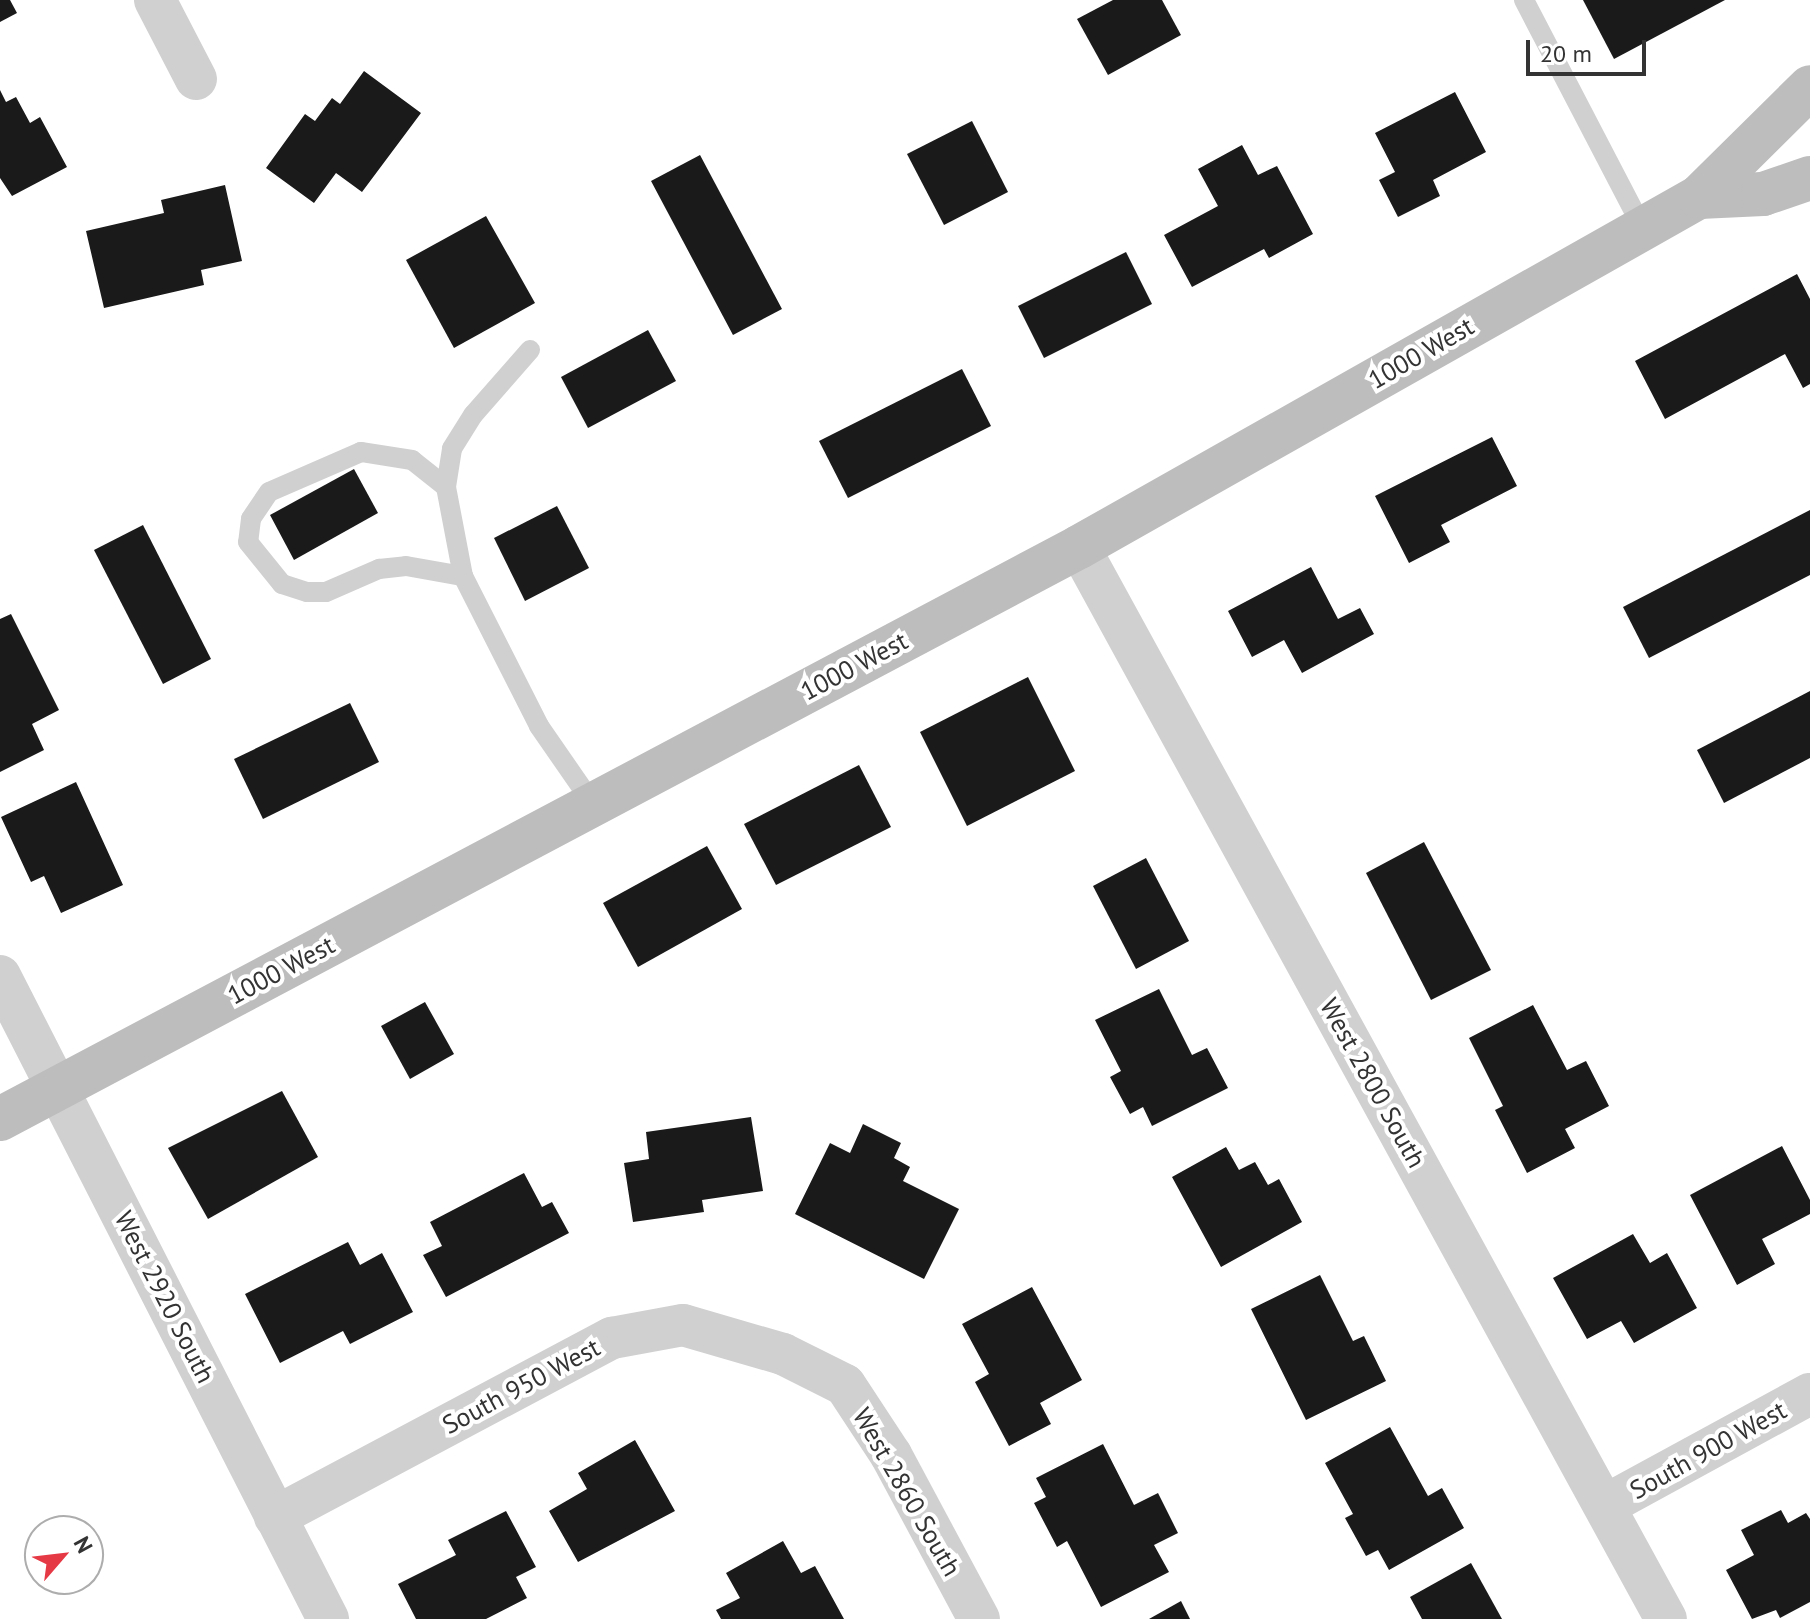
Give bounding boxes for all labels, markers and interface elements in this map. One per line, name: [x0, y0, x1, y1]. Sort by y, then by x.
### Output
scale bar: [1530, 24, 1650, 74]
text: 20 m: [1540, 38, 1592, 69]
street label: 1000 West: [1363, 310, 1479, 396]
street label: 1000 West: [795, 625, 913, 707]
street label: 1000 West: [222, 929, 340, 1011]
street label: West 2800 South: [1314, 993, 1432, 1173]
street label: West 2920 South: [108, 1206, 222, 1388]
street label: South 950 West: [437, 1331, 605, 1441]
street label: South 900 West: [1624, 1394, 1792, 1506]
street label: West 2860 South: [846, 1402, 968, 1582]
north arrow: [24, 1515, 104, 1595]
text: N: [68, 1532, 99, 1558]

